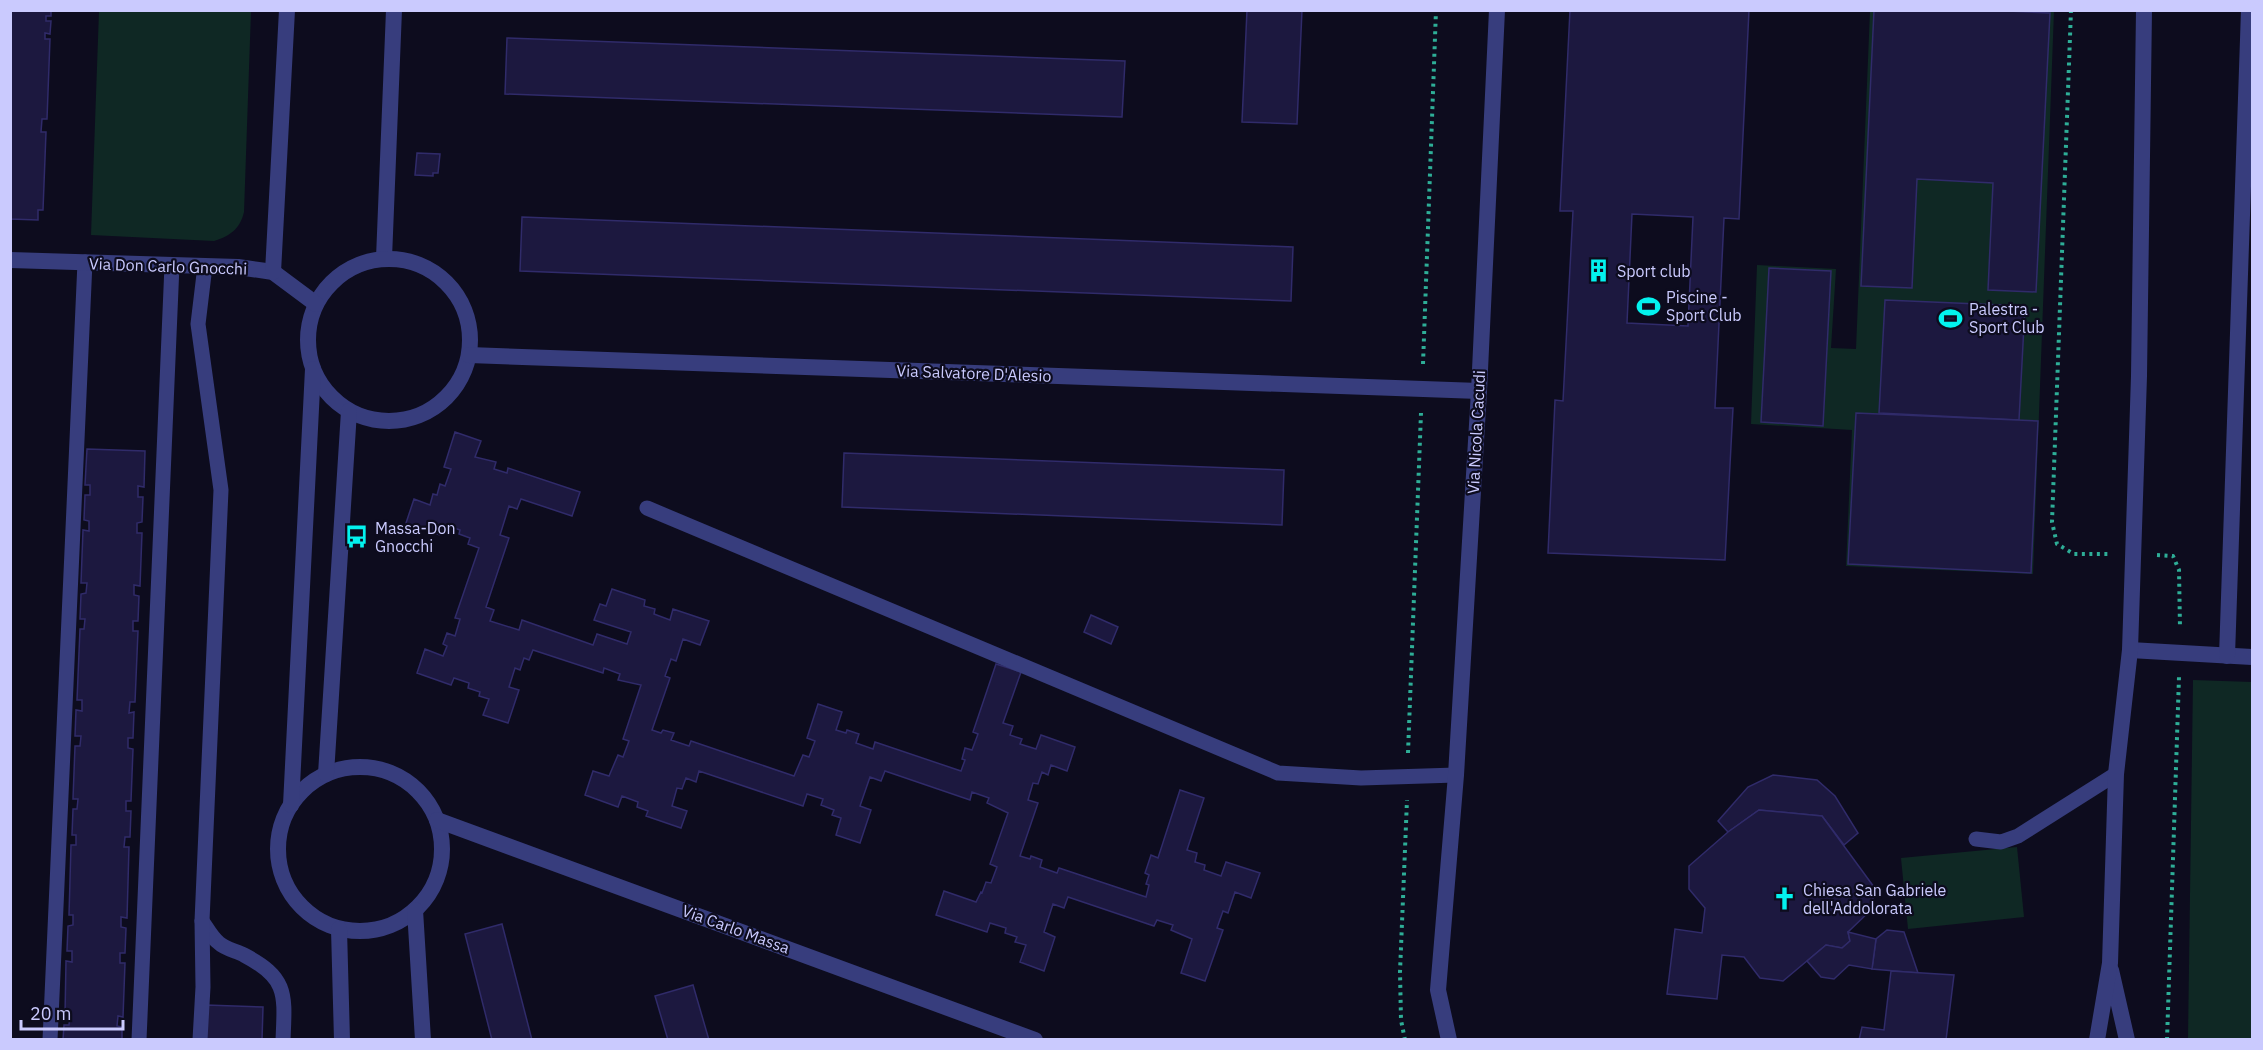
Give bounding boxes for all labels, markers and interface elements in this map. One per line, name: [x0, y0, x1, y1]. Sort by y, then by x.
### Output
street label: Via Don Carlo Gnocchi: [89, 253, 247, 279]
building icon: Sport club: [1586, 258, 1612, 284]
place label: Sport club: [1617, 261, 1691, 281]
place label: Piscine - Sport Club: [1666, 287, 1742, 325]
sports icon: Piscine - Sport Club: [1635, 293, 1661, 319]
place label: Palestra - Sport Club: [1969, 299, 2045, 337]
sports icon: Palestra - Sport Club: [1938, 305, 1964, 331]
street label: Via Salvatore D'Alesio: [896, 360, 1052, 386]
street label: Via Nicola Cacudi: [1463, 370, 1489, 494]
place label: Massa-Don Gnocchi: [375, 518, 456, 556]
bus stop icon: Massa-Don Gnocchi: [344, 524, 370, 550]
place label: Chiesa San Gabriele dell'Addolorata: [1803, 880, 1947, 918]
church icon: Chiesa San Gabriele dell'Addolorata: [1772, 886, 1798, 912]
street label: Via Carlo Massa: [679, 900, 793, 958]
scale bar: [21, 993, 123, 1031]
text: 20 m: [30, 1002, 72, 1025]

